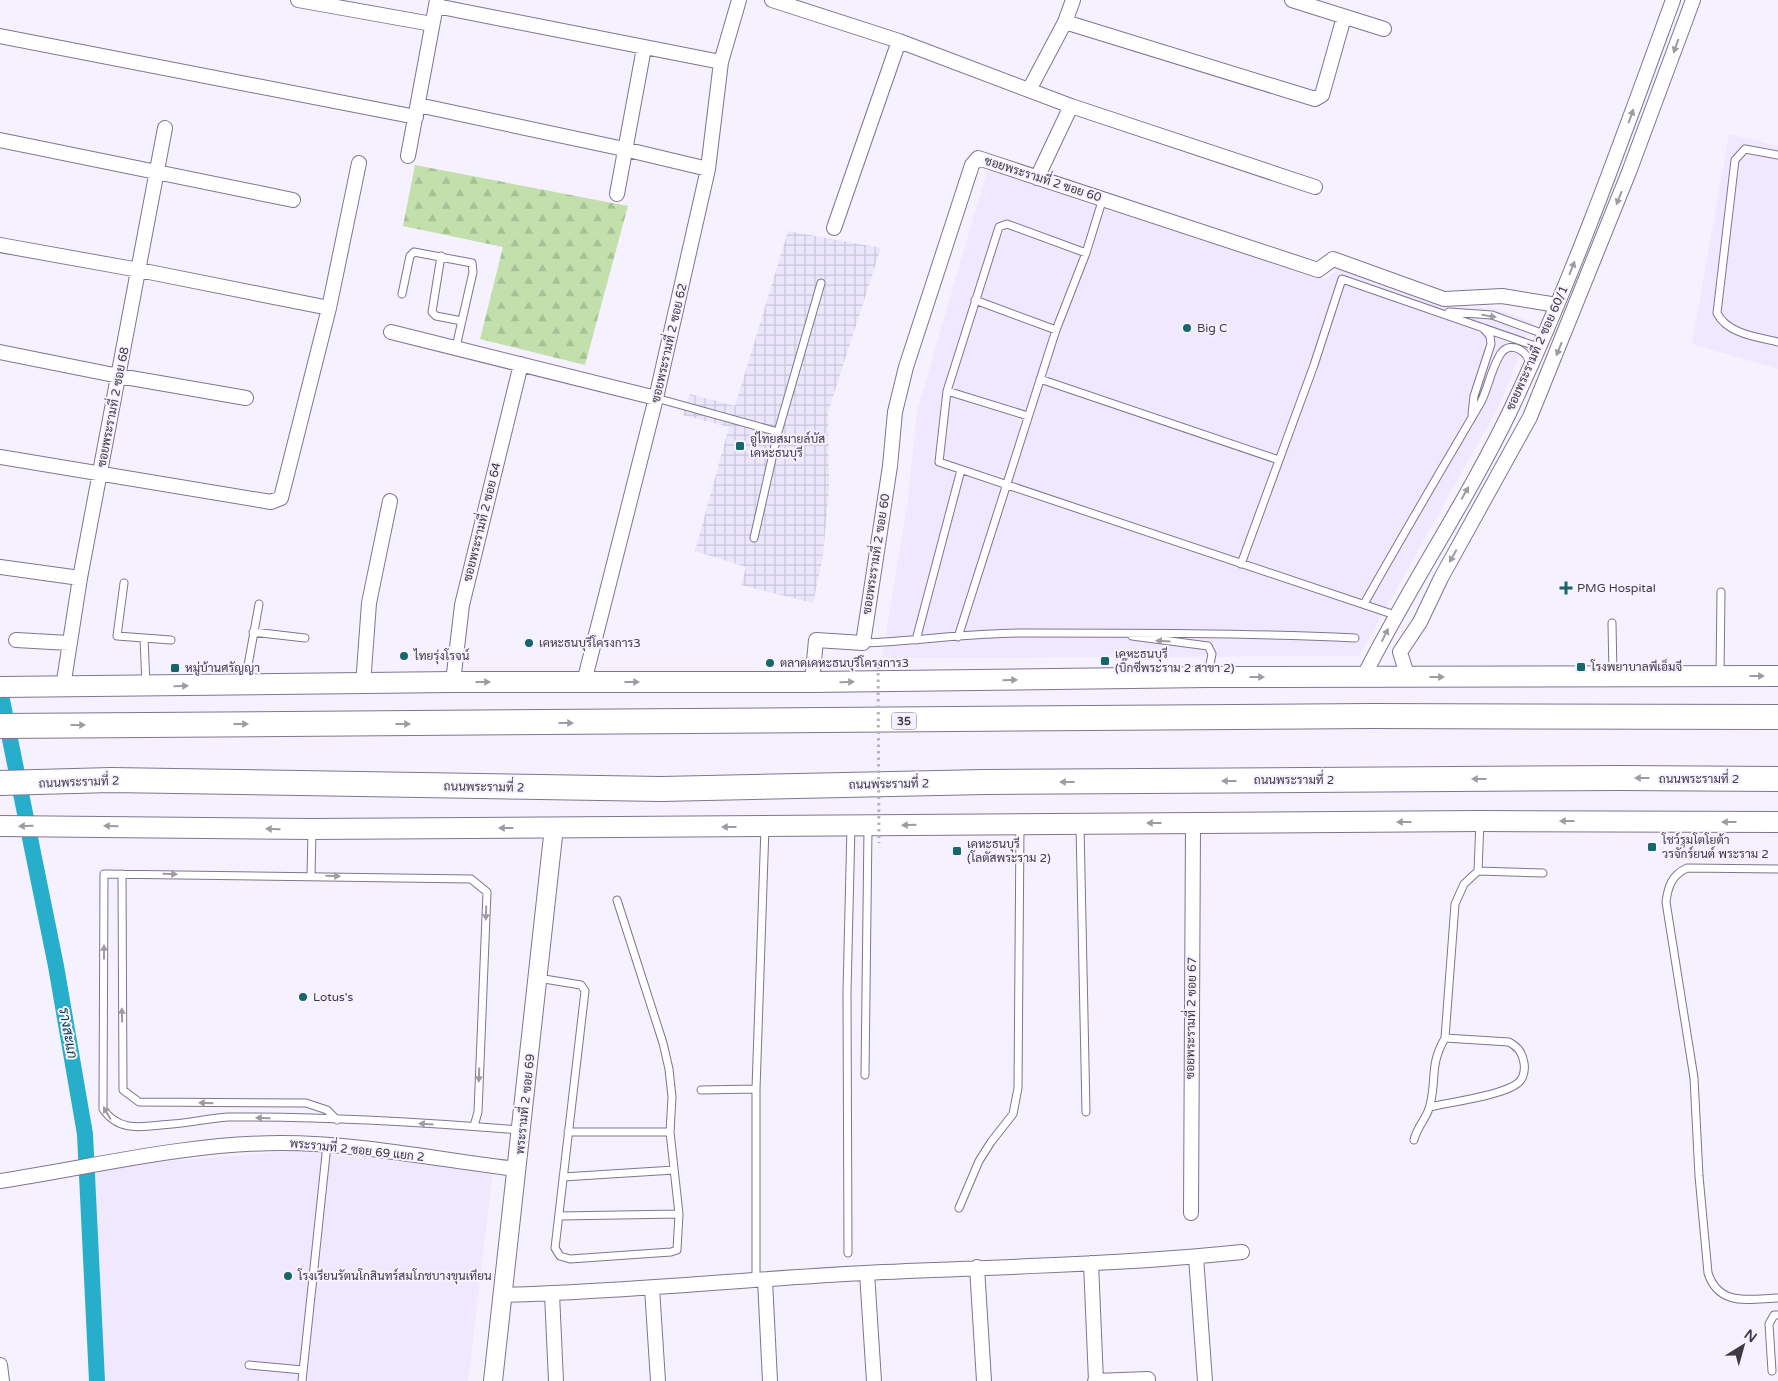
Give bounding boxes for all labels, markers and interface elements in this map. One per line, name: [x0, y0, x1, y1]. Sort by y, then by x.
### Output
one-way arrow: [1672, 39, 1680, 54]
one-way arrow: [1627, 108, 1635, 123]
street label: ซอยพระรามที่ 2 ซอย 60: [983, 150, 1105, 205]
one-way arrow: [1615, 191, 1623, 206]
one-way arrow: [1569, 260, 1576, 275]
street label: ซอยพระรามที่ 2 ซอย 62: [645, 281, 690, 404]
street label: ซอยพระรามที่ 2 ซอย 60/1: [1499, 282, 1571, 413]
one-way arrow: [1482, 312, 1498, 320]
place label: Big C: [1197, 321, 1227, 335]
marker: Big C: [1181, 322, 1193, 334]
one-way arrow: [1555, 342, 1563, 356]
street label: ซอยพระรามที่ 2 ซอย 68: [91, 345, 132, 468]
place label: อู่ไทยสมายล์บัส เคหะธนบุรี: [750, 431, 825, 462]
marker: อู่ไทยสมายล์บัส เคหะธนบุรี: [734, 440, 746, 452]
street label: ซอยพระรามที่ 2 ซอย 64: [457, 460, 504, 583]
one-way arrow: [1461, 486, 1469, 501]
street label: ซอยพระรามที่ 2 ซอย 60: [856, 491, 893, 615]
one-way arrow: [1449, 548, 1457, 563]
marker: PMG Hospital: [1559, 581, 1573, 595]
place label: PMG Hospital: [1577, 581, 1656, 595]
one-way arrow: [1381, 628, 1389, 642]
place label: เคหะธนบุรีโครงการ3: [539, 635, 641, 652]
marker: เคหะธนบุรีโครงการ3: [523, 637, 535, 649]
one-way arrow: [1155, 637, 1171, 645]
place label: เคหะธนบุรี (บิ๊กซีพระราม 2 สาขา 2): [1115, 646, 1235, 675]
place label: ไทยรุ่งโรจน์: [413, 648, 470, 665]
marker: ไทยรุ่งโรจน์: [398, 650, 410, 662]
place label: ตลาดเคหะธนบุรีโครงการ3: [780, 655, 909, 672]
marker: เคหะธนบุรี (บิ๊กซีพระราม 2 สาขา 2): [1099, 655, 1111, 667]
marker: ตลาดเคหะธนบุรีโครงการ3: [764, 657, 776, 669]
place label: โรงพยาบาลพีเอ็มจี: [1590, 658, 1682, 674]
place label: หมู่บ้านศรัญญา: [185, 661, 260, 676]
marker: โรงพยาบาลพีเอ็มจี: [1575, 661, 1587, 673]
marker: หมู่บ้านศรัญญา: [169, 662, 181, 674]
one-way arrow: [1750, 672, 1766, 680]
one-way arrow: [1250, 673, 1266, 681]
one-way arrow: [1430, 673, 1446, 681]
one-way arrow: [1002, 676, 1018, 684]
one-way arrow: [476, 678, 492, 686]
one-way arrow: [625, 678, 641, 686]
one-way arrow: [840, 678, 856, 686]
one-way arrow: [173, 681, 189, 689]
road number: 35: [892, 712, 916, 729]
one-way arrow: [558, 719, 574, 727]
one-way arrow: [233, 720, 249, 728]
one-way arrow: [395, 720, 411, 728]
one-way arrow: [70, 721, 86, 729]
street label: ถนนพระรามที่ 2: [1659, 768, 1739, 786]
street label: ถนนพระรามที่ 2: [1254, 769, 1334, 787]
street label: ถนนพระรามที่ 2: [38, 770, 120, 790]
street label: ถนนพระรามที่ 2: [848, 772, 929, 792]
one-way arrow: [1634, 774, 1650, 782]
street label: ถนนพระรามที่ 2: [444, 775, 525, 795]
one-way arrow: [1471, 775, 1487, 783]
one-way arrow: [1221, 777, 1237, 785]
one-way arrow: [1059, 778, 1075, 786]
one-way arrow: [1559, 817, 1575, 825]
one-way arrow: [1396, 818, 1412, 826]
one-way arrow: [1721, 818, 1737, 826]
one-way arrow: [1146, 819, 1162, 827]
one-way arrow: [900, 821, 916, 829]
one-way arrow: [18, 822, 34, 830]
one-way arrow: [102, 822, 118, 830]
one-way arrow: [720, 823, 736, 831]
one-way arrow: [497, 824, 513, 832]
one-way arrow: [265, 825, 281, 833]
place label: โชว์รูมโตโยต้า วรจักร์ยนต์ พระราม 2: [1661, 832, 1769, 861]
place label: เคหะธนบุรี (โลตัสพระราม 2): [967, 836, 1051, 865]
marker: โชว์รูมโตโยต้า วรจักร์ยนต์ พระราม 2: [1646, 841, 1658, 853]
marker: เคหะธนบุรี (โลตัสพระราม 2): [951, 845, 963, 857]
one-way arrow: [163, 870, 179, 878]
one-way arrow: [325, 872, 341, 880]
one-way arrow: [482, 905, 490, 921]
one-way arrow: [100, 944, 108, 960]
street label: ซอยพระรามที่ 2 ซอย 67: [1179, 957, 1199, 1079]
place label: Lotus's: [313, 990, 353, 1004]
marker: Lotus's: [297, 991, 309, 1003]
water label: รางสะแก: [55, 1006, 81, 1060]
one-way arrow: [118, 1007, 126, 1023]
street label: พระรามที่ 2 ซอย 69: [509, 1053, 537, 1155]
one-way arrow: [475, 1068, 483, 1084]
one-way arrow: [198, 1099, 214, 1107]
one-way arrow: [103, 1106, 112, 1120]
one-way arrow: [255, 1114, 271, 1122]
one-way arrow: [417, 1120, 433, 1128]
street label: พระรามที่ 2 ซอย 69 แยก 2: [289, 1132, 426, 1164]
place label: โรงเรียนรัตนโกสินทร์สมโภชบางขุนเทียน: [297, 1268, 492, 1285]
marker: โรงเรียนรัตนโกสินทร์สมโภชบางขุนเทียน: [282, 1270, 294, 1282]
north arrow: [1718, 1321, 1768, 1371]
text: N: [1741, 1326, 1760, 1346]

